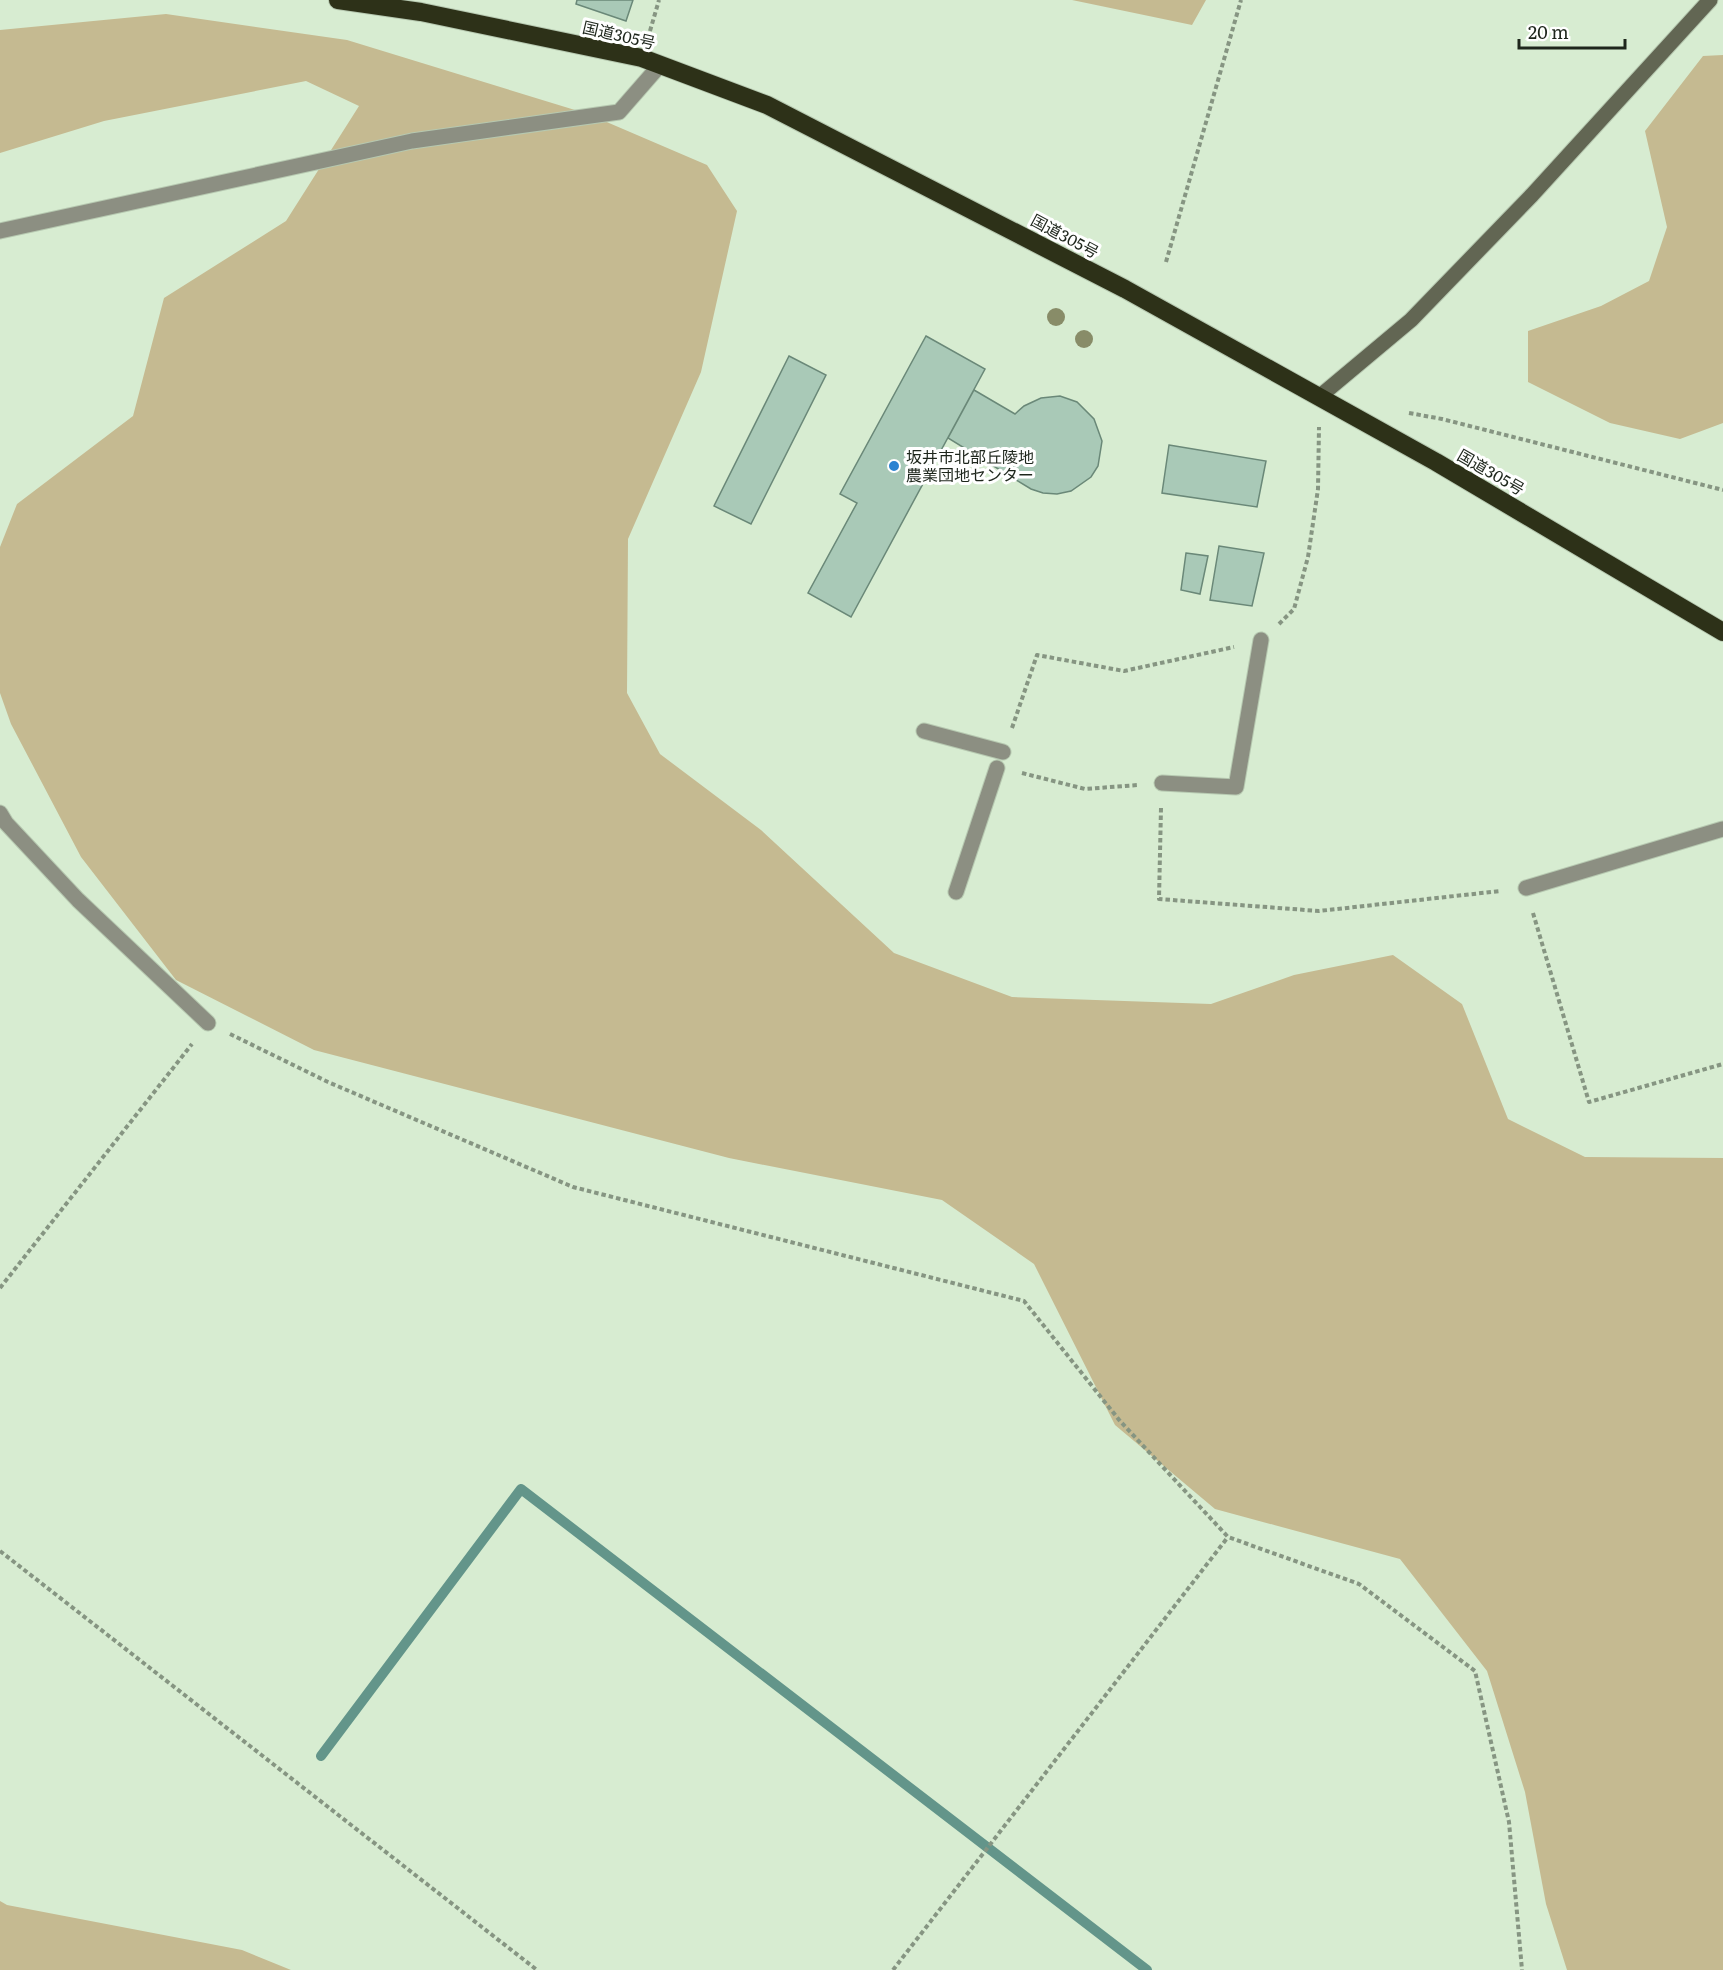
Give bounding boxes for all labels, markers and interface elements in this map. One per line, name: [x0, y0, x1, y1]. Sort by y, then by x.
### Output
scale bar: [1519, 12, 1626, 50]
street label: 国道305号: [580, 14, 658, 54]
text: 20 m: [1528, 18, 1569, 45]
street label: 国道305号: [1027, 207, 1104, 263]
street label: 国道305号: [1453, 442, 1530, 500]
place label: 坂井市北部丘陵地 農業団地センター: [906, 444, 1034, 486]
marker: 坂井市北部丘陵地 農業団地センター: [887, 459, 901, 473]

